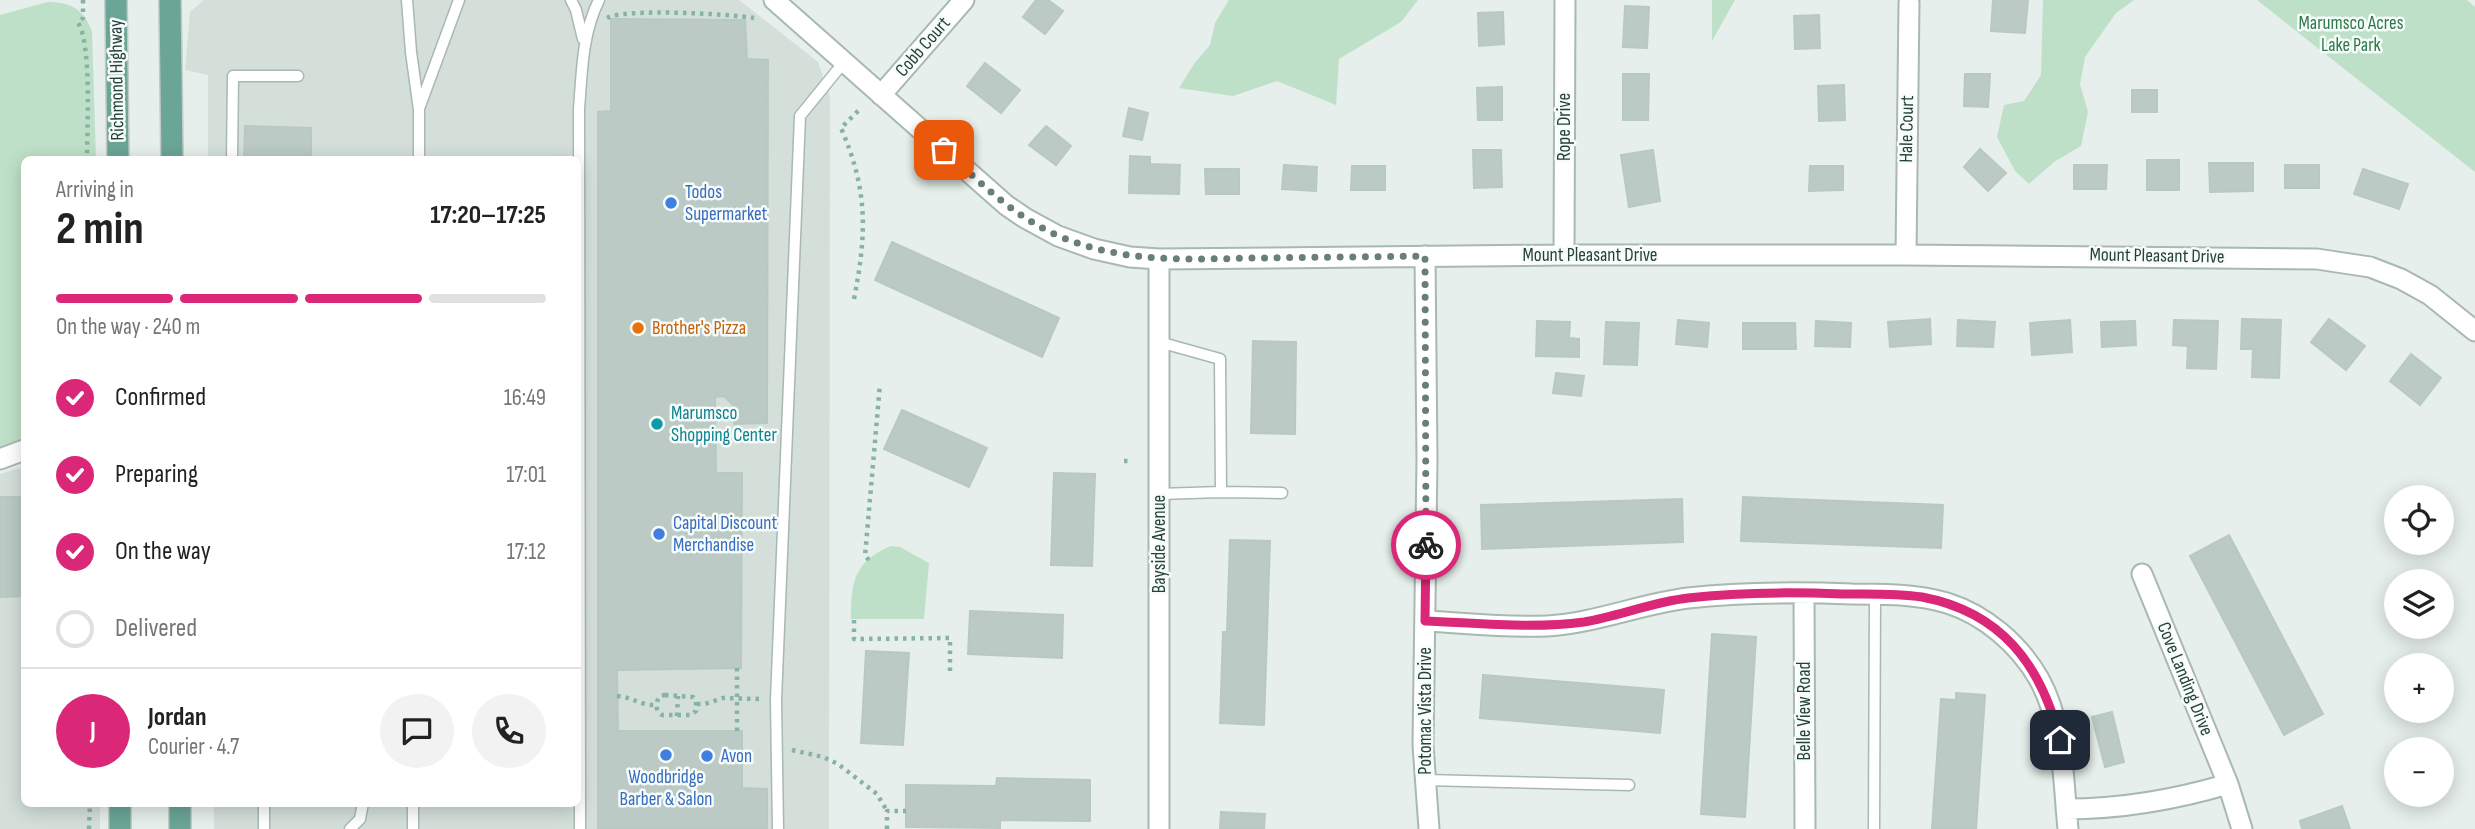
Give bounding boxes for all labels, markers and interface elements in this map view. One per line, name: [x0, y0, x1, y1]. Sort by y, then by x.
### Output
street label: Cobb Court: [891, 12, 955, 82]
park label: Marumsco Acres Lake Park: [2299, 12, 2404, 57]
street label: Richmond Highway: [104, 19, 130, 141]
street label: Rope Drive: [1553, 93, 1576, 161]
street label: Hale Court: [1895, 95, 1919, 163]
pin: [914, 120, 974, 180]
icon: bag: [925, 131, 963, 169]
text: Arriving in: [56, 176, 134, 204]
place label: Todos Supermarket: [685, 181, 768, 226]
marker: Todos Supermarket: [663, 195, 679, 211]
text: 17:20–17:25: [430, 200, 546, 231]
text: 2 min: [56, 202, 144, 257]
street label: Mount Pleasant Drive: [2089, 243, 2225, 269]
street label: Mount Pleasant Drive: [1522, 244, 1658, 267]
text: On the way · 240 m: [56, 313, 200, 341]
place label: Brother's Pizza: [652, 317, 746, 340]
marker: Brother's Pizza: [630, 320, 646, 336]
icon: check: [56, 379, 94, 417]
text: Confirmed: [115, 382, 206, 413]
text: 16:49: [504, 384, 546, 412]
place label: Marumsco Shopping Center: [671, 402, 777, 447]
marker: Marumsco Shopping Center: [649, 416, 665, 432]
icon: check: [56, 456, 94, 494]
text: Preparing: [115, 459, 198, 490]
text: 17:01: [506, 461, 546, 489]
map controls: [2384, 485, 2454, 807]
button: locate: [2384, 485, 2454, 555]
street label: Bayside Avenue: [1148, 495, 1171, 593]
courier: [1391, 510, 1461, 580]
place label: Capital Discount Merchandise: [673, 512, 777, 557]
marker: Capital Discount Merchandise: [651, 526, 667, 542]
icon: bike: [1407, 526, 1445, 564]
icon: check: [56, 533, 94, 571]
text: On the way: [115, 536, 211, 567]
text: 17:12: [507, 538, 546, 566]
button: layers: [2384, 569, 2454, 639]
text: Delivered: [115, 613, 197, 644]
street label: Cove Landing Drive: [2152, 619, 2218, 739]
street label: Potomac Vista Drive: [1414, 647, 1437, 775]
button: +: [2384, 653, 2454, 723]
street label: Belle View Road: [1793, 662, 1816, 760]
button: chat: [380, 694, 454, 768]
button: phone: [472, 694, 546, 768]
text: Jordan: [148, 702, 206, 733]
pin: [2030, 710, 2090, 770]
text: J: [90, 716, 96, 747]
icon: home: [2041, 721, 2079, 759]
text: Courier · 4.7: [148, 733, 239, 761]
button: −: [2384, 737, 2454, 807]
place label: Avon: [720, 745, 752, 768]
marker: Woodbridge Barber & Salon: [658, 747, 674, 763]
marker: Avon: [699, 748, 715, 764]
place label: Woodbridge Barber & Salon: [620, 766, 712, 811]

